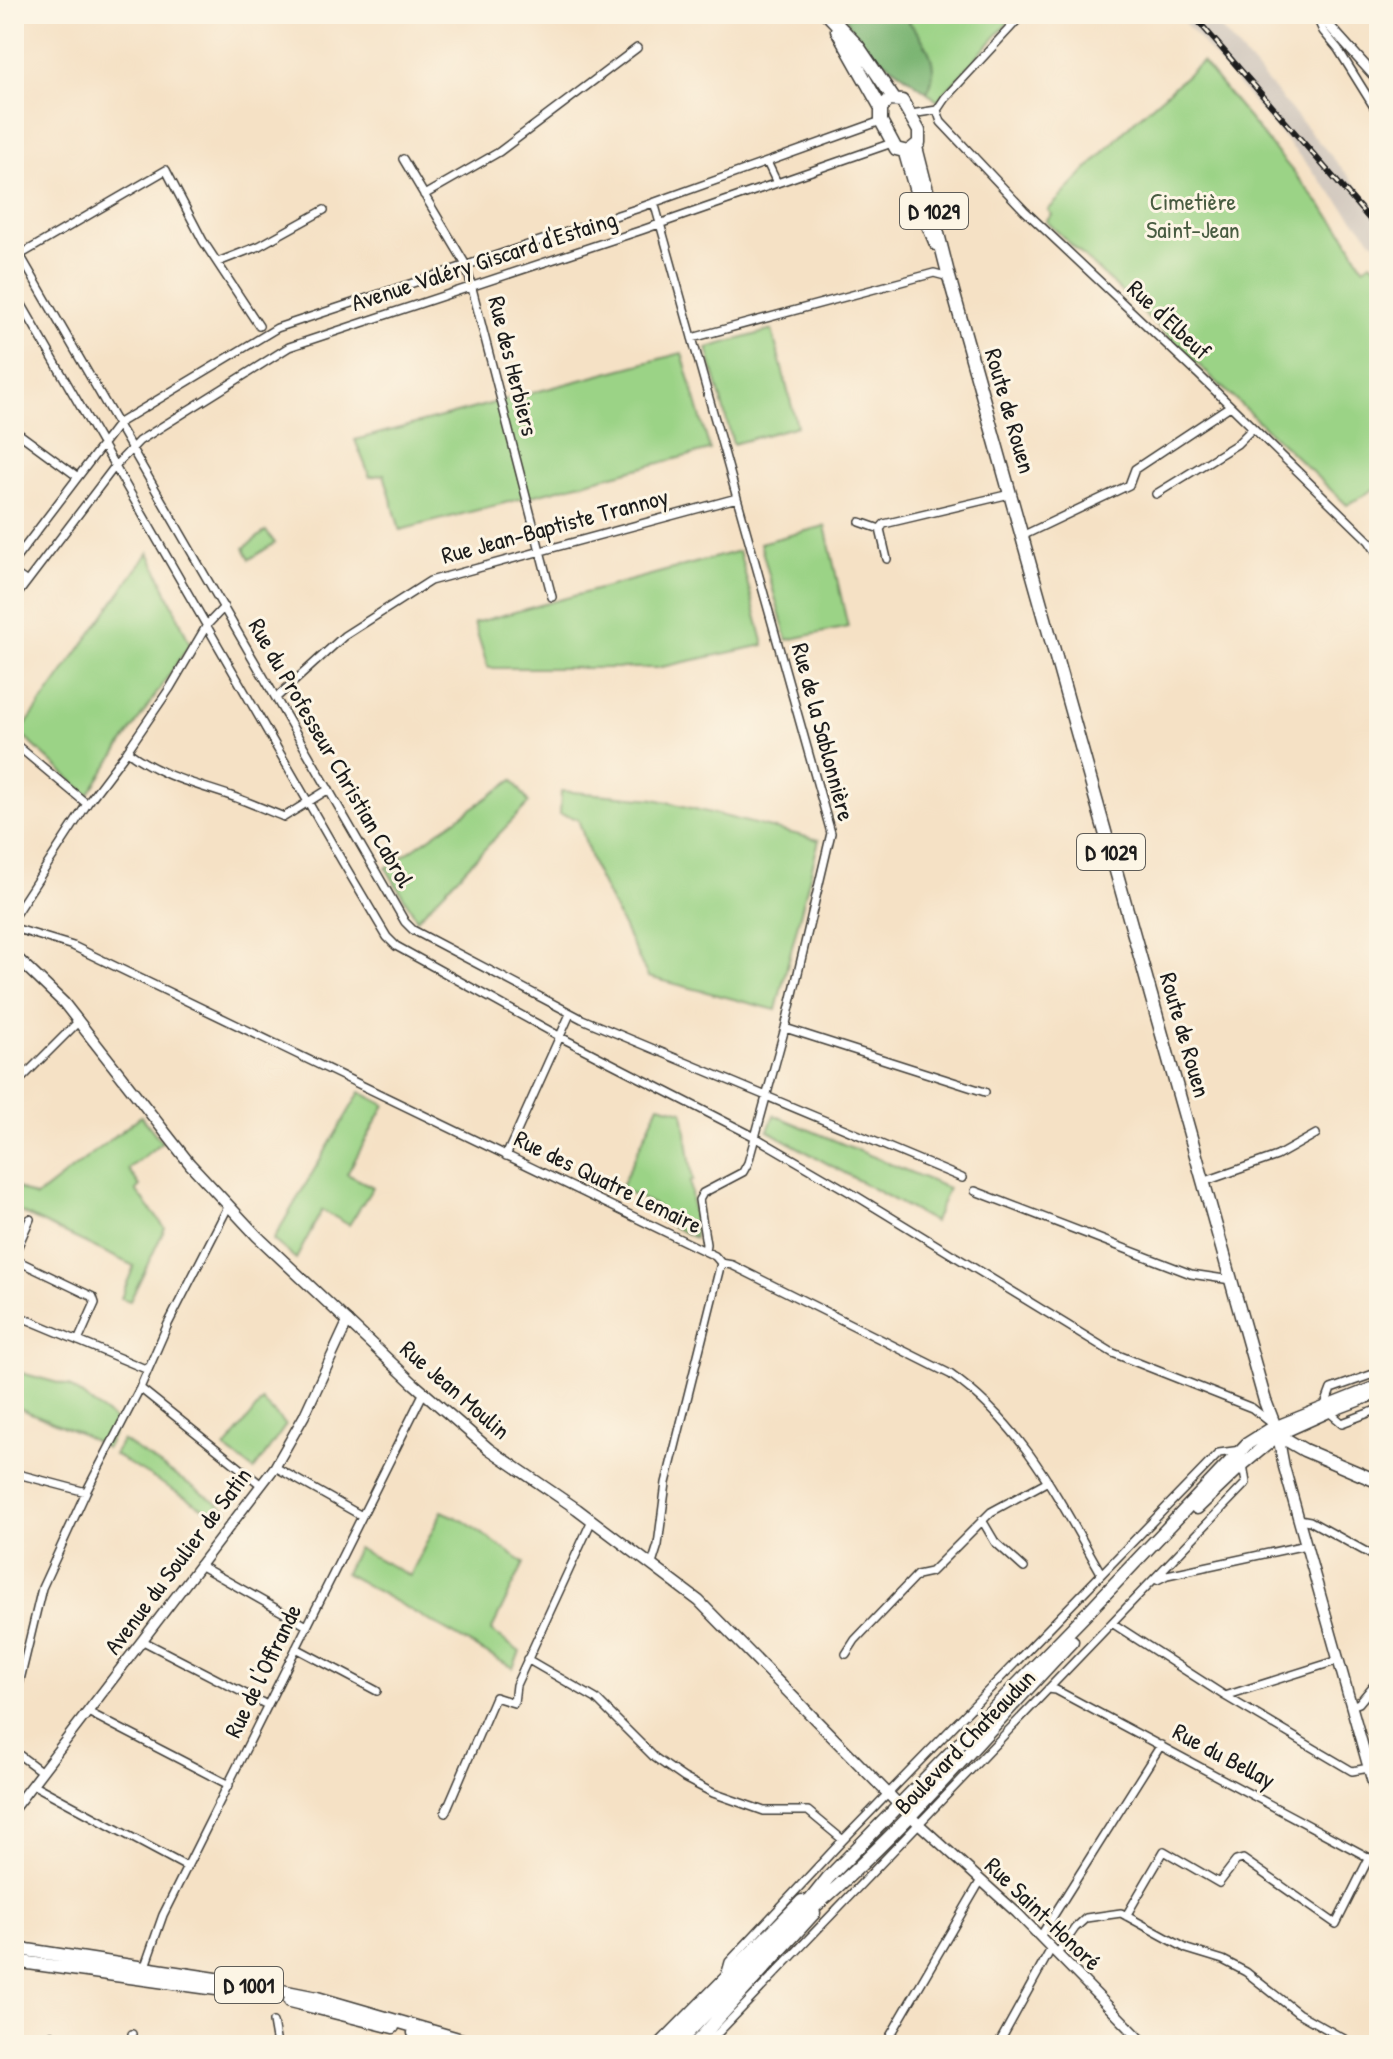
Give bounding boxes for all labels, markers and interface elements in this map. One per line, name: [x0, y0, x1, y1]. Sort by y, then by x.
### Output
park label: Cimetière Saint-Jean: [1146, 185, 1240, 245]
road number: D 1029: [900, 193, 968, 229]
street label: Avenue Valéry Giscard d'Estaing: [347, 202, 620, 318]
street label: Rue d'Elbeuf: [1121, 272, 1219, 367]
street label: Rue des Herbiers: [481, 293, 547, 439]
street label: Route de Rouen: [978, 345, 1044, 477]
street label: Rue Jean-Baptiste Trannoy: [438, 479, 672, 571]
street label: Rue du Professeur Christian Cabrol: [242, 612, 422, 893]
street label: Rue de la Sablonnière: [785, 639, 863, 825]
road number: D 1029: [1077, 834, 1145, 870]
street label: Route de Rouen: [1153, 969, 1219, 1101]
street label: Rue des Quatre Lemaire: [509, 1122, 708, 1241]
street label: Rue Jean Moulin: [394, 1333, 517, 1446]
street label: Avenue du Soulier de Satin: [96, 1460, 258, 1660]
street label: Rue de l'Offrande: [216, 1598, 308, 1743]
street label: Boulevard Chateaudun: [887, 1662, 1042, 1821]
street label: Rue du Bellay: [1168, 1715, 1281, 1795]
street label: Rue Saint-Honoré: [978, 1850, 1109, 1977]
road number: D 1001: [215, 1967, 283, 2003]

